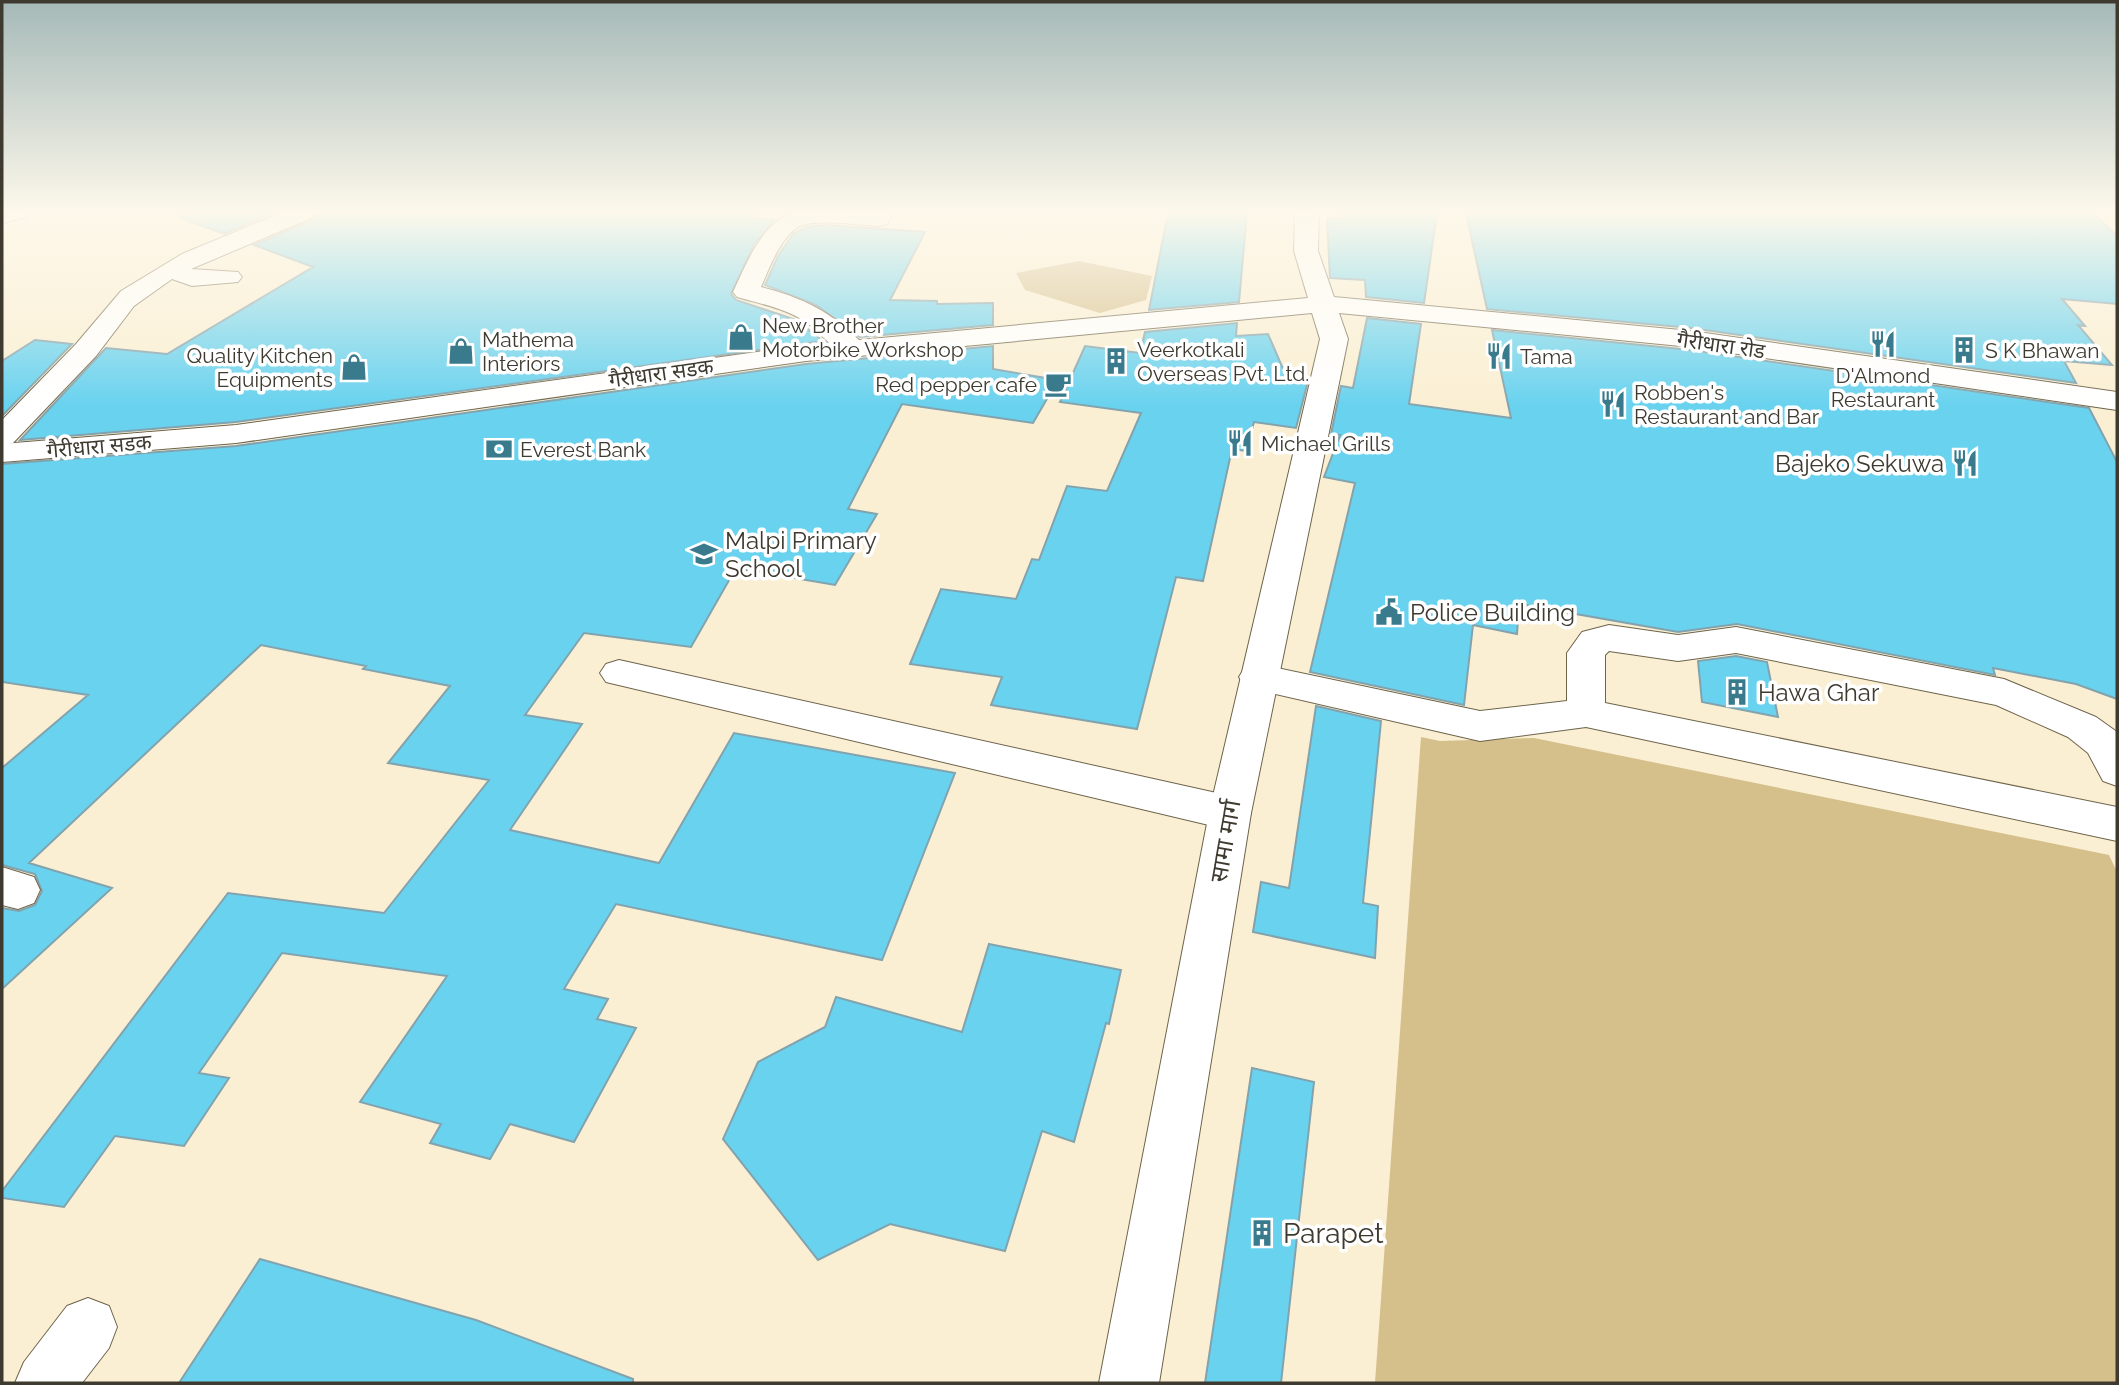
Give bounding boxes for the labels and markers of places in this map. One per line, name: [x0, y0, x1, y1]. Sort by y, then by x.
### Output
place label: New Brother Motorbike Workshop: [762, 313, 964, 362]
shop icon: New Brother Motorbike Workshop: [726, 322, 756, 352]
place label: Mathema Interiors: [482, 327, 574, 376]
restaurant icon: D'Almond Restaurant: [1868, 329, 1898, 359]
building icon: S K Bhawan: [1949, 335, 1979, 365]
shop icon: Mathema Interiors: [446, 336, 476, 366]
place label: Veerkotkali Overseas Pvt. Ltd.: [1137, 337, 1309, 386]
place label: S K Bhawan: [1985, 338, 2100, 363]
restaurant icon: Tama: [1484, 341, 1514, 371]
place label: Quality Kitchen Equipments: [187, 343, 333, 392]
place label: Tama: [1520, 344, 1573, 369]
building icon: Veerkotkali Overseas Pvt. Ltd.: [1101, 346, 1131, 376]
shop icon: Quality Kitchen Equipments: [339, 352, 369, 382]
place label: D'Almond Restaurant: [1831, 363, 1935, 412]
cafe icon: Red pepper cafe: [1043, 369, 1073, 399]
place label: Red pepper cafe: [875, 372, 1037, 397]
place label: Robben's Restaurant and Bar: [1634, 380, 1820, 429]
restaurant icon: Robben's Restaurant and Bar: [1598, 389, 1628, 419]
restaurant icon: Michael Grills: [1225, 428, 1255, 458]
place label: Michael Grills: [1261, 431, 1391, 456]
bank icon: Everest Bank: [484, 434, 514, 464]
place label: Everest Bank: [520, 437, 646, 462]
restaurant icon: Bajeko Sekuwa: [1950, 448, 1980, 478]
place label: Bajeko Sekuwa: [1775, 449, 1944, 478]
place label: Malpi Primary School: [725, 526, 877, 583]
school or university icon: Malpi Primary School: [689, 539, 719, 569]
public building icon: Police Building: [1374, 597, 1404, 627]
place label: Police Building: [1410, 598, 1575, 627]
building icon: Hawa Ghar: [1722, 677, 1752, 707]
place label: Hawa Ghar: [1758, 678, 1880, 707]
place label: Parapet: [1283, 1217, 1384, 1250]
building icon: Parapet: [1247, 1218, 1277, 1248]

